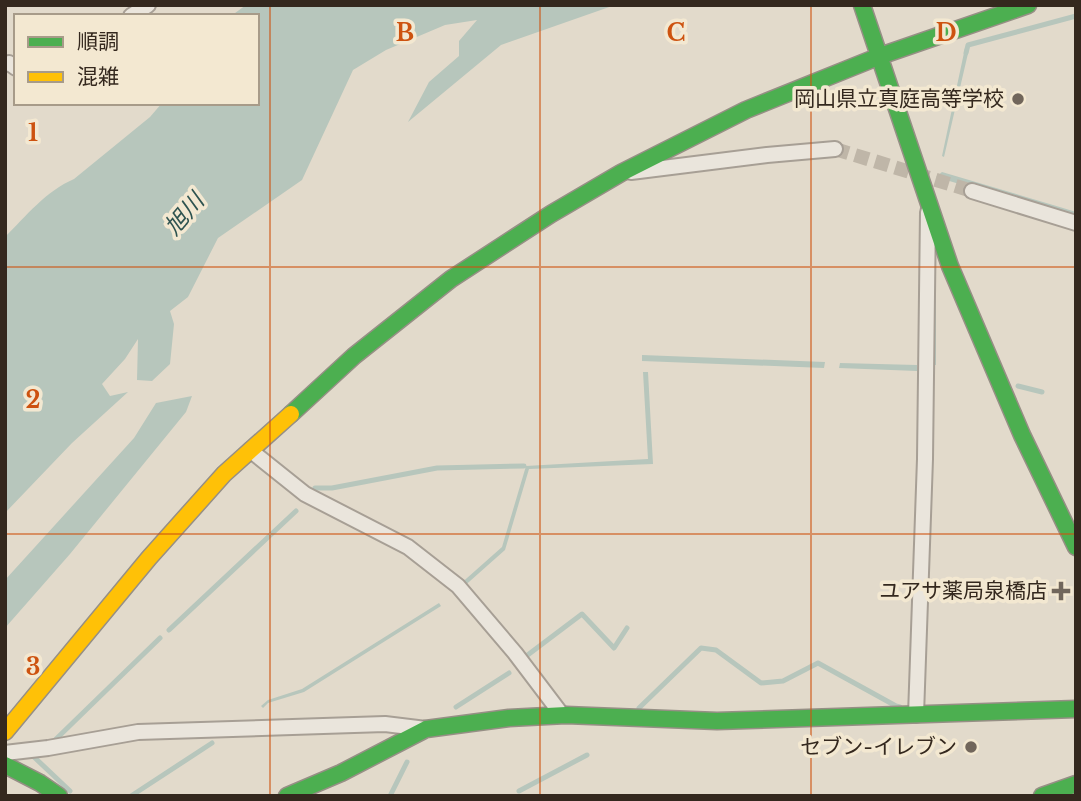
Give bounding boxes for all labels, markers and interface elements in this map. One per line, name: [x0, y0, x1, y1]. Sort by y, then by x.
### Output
legend: [14, 14, 259, 105]
text: B: [396, 19, 414, 47]
text: C: [667, 19, 685, 47]
text: D: [935, 19, 957, 47]
text: 順調: [77, 29, 119, 55]
text: 混雑: [77, 64, 119, 90]
place label: 岡山県立真庭高等学校: [794, 86, 1004, 112]
marker: 岡山県立真庭高等学校: [1010, 91, 1026, 107]
text: 1: [28, 119, 38, 147]
water label: 旭川: [158, 185, 211, 241]
text: 2: [26, 386, 40, 414]
place label: ユアサ薬局泉橋店: [879, 578, 1047, 604]
marker: ユアサ薬局泉橋店: [1053, 583, 1069, 599]
text: 3: [26, 653, 40, 681]
place label: セブン-イレブン: [800, 734, 957, 760]
marker: セブン-イレブン: [963, 739, 979, 755]

